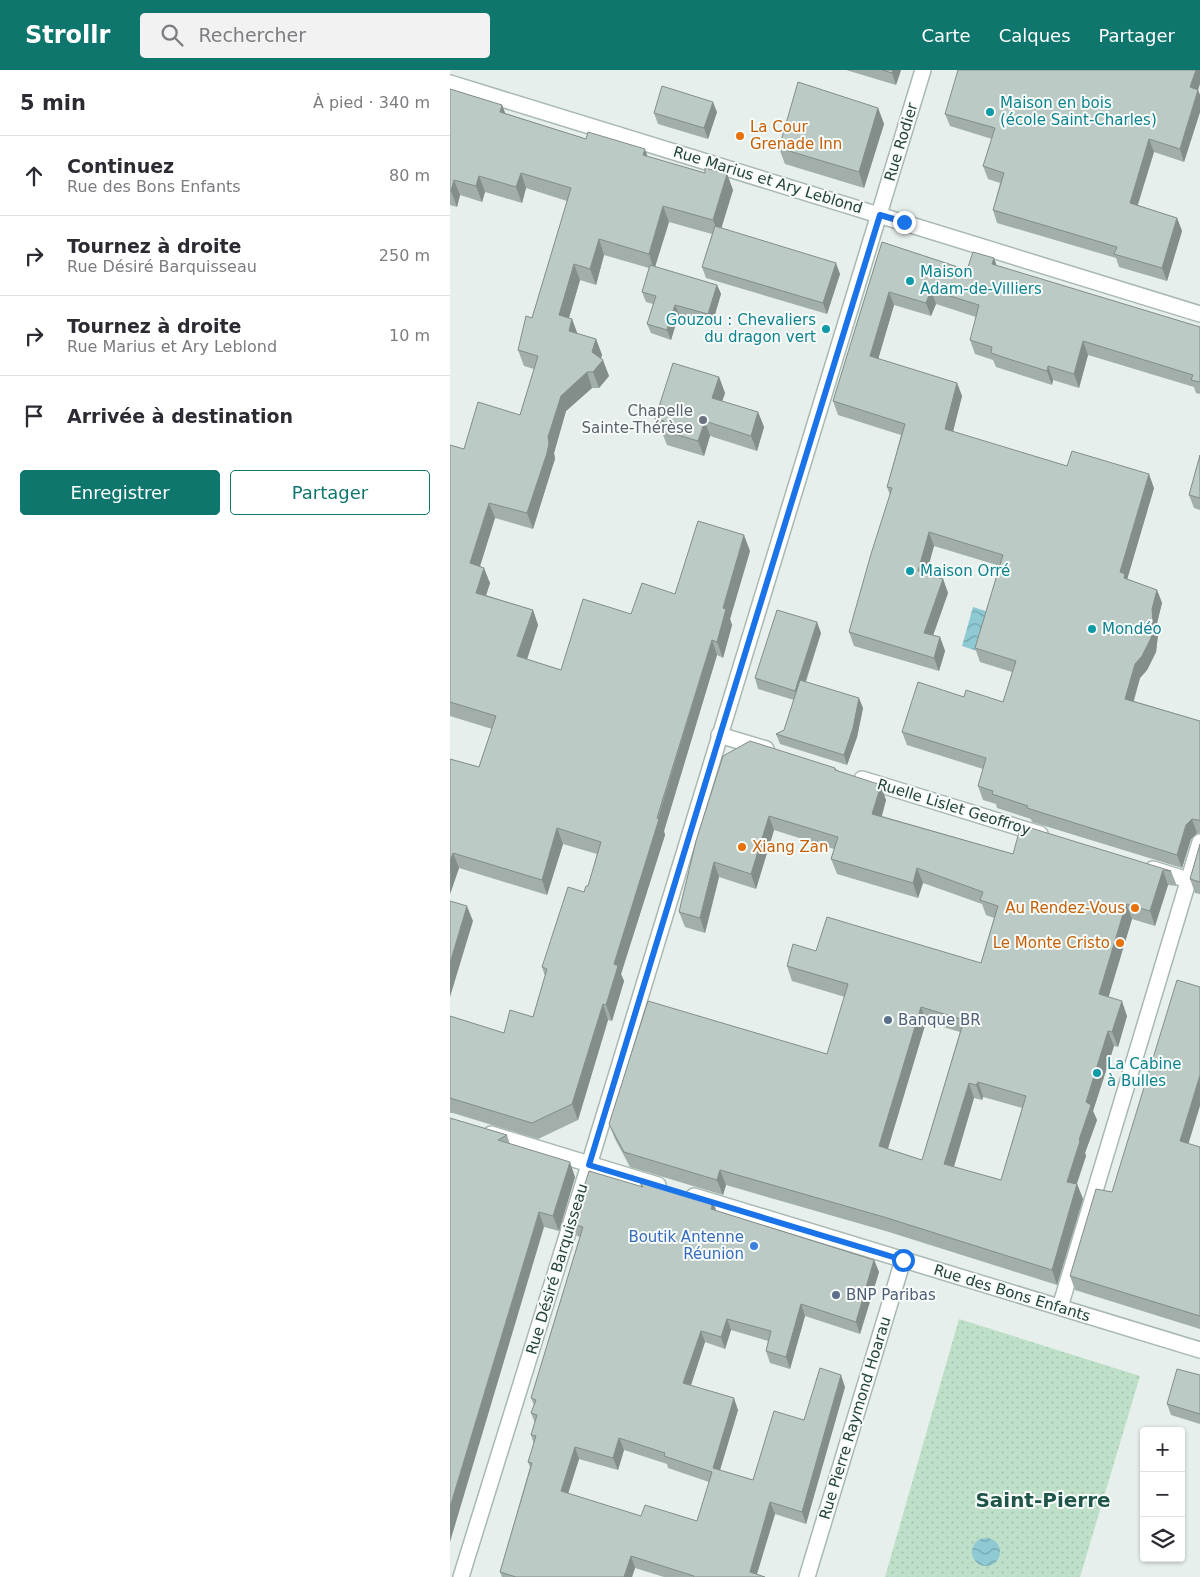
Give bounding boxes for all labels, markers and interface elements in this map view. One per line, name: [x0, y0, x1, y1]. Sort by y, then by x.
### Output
search box: [140, 13, 490, 58]
text: Strollr: [25, 21, 110, 49]
icon: search: [158, 21, 186, 49]
text: Rechercher: [198, 24, 306, 46]
text: Carte: [922, 25, 971, 46]
text: Calques: [999, 25, 1071, 46]
text: Partager: [1099, 25, 1175, 46]
text: 5 min: [20, 91, 86, 115]
text: À pied · 340 m: [313, 93, 430, 112]
place label: Maison en bois (école Saint-Charles): [1000, 94, 1157, 129]
street label: Rue Rodier: [881, 100, 922, 183]
marker: Maison en bois (école Saint-Charles): [984, 106, 996, 118]
place label: La Cour Grenade Inn: [750, 118, 842, 153]
marker: La Cour Grenade Inn: [734, 130, 746, 142]
street label: Rue Marius et Ary Leblond: [671, 143, 865, 217]
text: Continuez: [67, 155, 174, 177]
icon: ahead: [20, 162, 48, 190]
text: 80 m: [389, 166, 430, 185]
text: Rue des Bons Enfants: [67, 177, 241, 196]
route end: [893, 211, 916, 234]
text: Tournez à droite: [67, 235, 241, 257]
icon: right: [20, 242, 48, 270]
text: 250 m: [379, 246, 430, 265]
text: Rue Désiré Barquisseau: [67, 257, 257, 276]
place label: Maison Adam-de-Villiers: [920, 263, 1042, 298]
marker: Maison Adam-de-Villiers: [904, 275, 916, 287]
place label: Gouzou : Chevaliers du dragon vert: [666, 311, 816, 346]
text: Tournez à droite: [67, 315, 241, 337]
icon: right: [20, 322, 48, 350]
marker: Gouzou : Chevaliers du dragon vert: [820, 323, 832, 335]
text: 10 m: [389, 326, 430, 345]
text: Rue Marius et Ary Leblond: [67, 337, 277, 356]
icon: arrive: [20, 402, 48, 430]
place label: Chapelle Sainte-Thérèse: [581, 402, 693, 437]
text: Arrivée à destination: [67, 405, 293, 427]
marker: Chapelle Sainte-Thérèse: [697, 414, 709, 426]
button: Enregistrer: [20, 470, 220, 515]
button: Partager: [230, 470, 430, 515]
place label: Maison Orré: [920, 562, 1010, 580]
marker: Maison Orré: [904, 565, 916, 577]
place label: Mondéo: [1102, 620, 1162, 638]
marker: Mondéo: [1086, 623, 1098, 635]
street label: Ruelle Lislet Geoffroy: [875, 775, 1033, 839]
place label: Xiang Zan: [752, 838, 828, 856]
marker: Xiang Zan: [736, 841, 748, 853]
place label: Au Rendez-Vous: [1005, 899, 1125, 917]
marker: Au Rendez-Vous: [1129, 902, 1141, 914]
place label: Le Monte Cristo: [993, 934, 1110, 952]
marker: Le Monte Cristo: [1114, 937, 1126, 949]
place label: Banque BR: [898, 1011, 981, 1029]
marker: Banque BR: [882, 1014, 894, 1026]
place label: La Cabine à Bulles: [1107, 1055, 1181, 1090]
marker: La Cabine à Bulles: [1091, 1067, 1103, 1079]
street label: Rue Désiré Barquisseau: [522, 1181, 592, 1357]
place label: Boutik Antenne Réunion: [628, 1228, 744, 1263]
marker: Boutik Antenne Réunion: [748, 1240, 760, 1252]
route start: [892, 1249, 915, 1272]
street label: Rue des Bons Enfants: [932, 1261, 1093, 1325]
place label: BNP Paribas: [846, 1286, 936, 1304]
marker: BNP Paribas: [830, 1289, 842, 1301]
street label: Rue Pierre Raymond Hoarau: [815, 1314, 895, 1522]
map controls: [1140, 1427, 1185, 1562]
button: +: [1140, 1427, 1185, 1472]
button: −: [1140, 1472, 1185, 1517]
district label: Saint-Pierre: [975, 1488, 1111, 1512]
button: layers: [1140, 1517, 1185, 1562]

